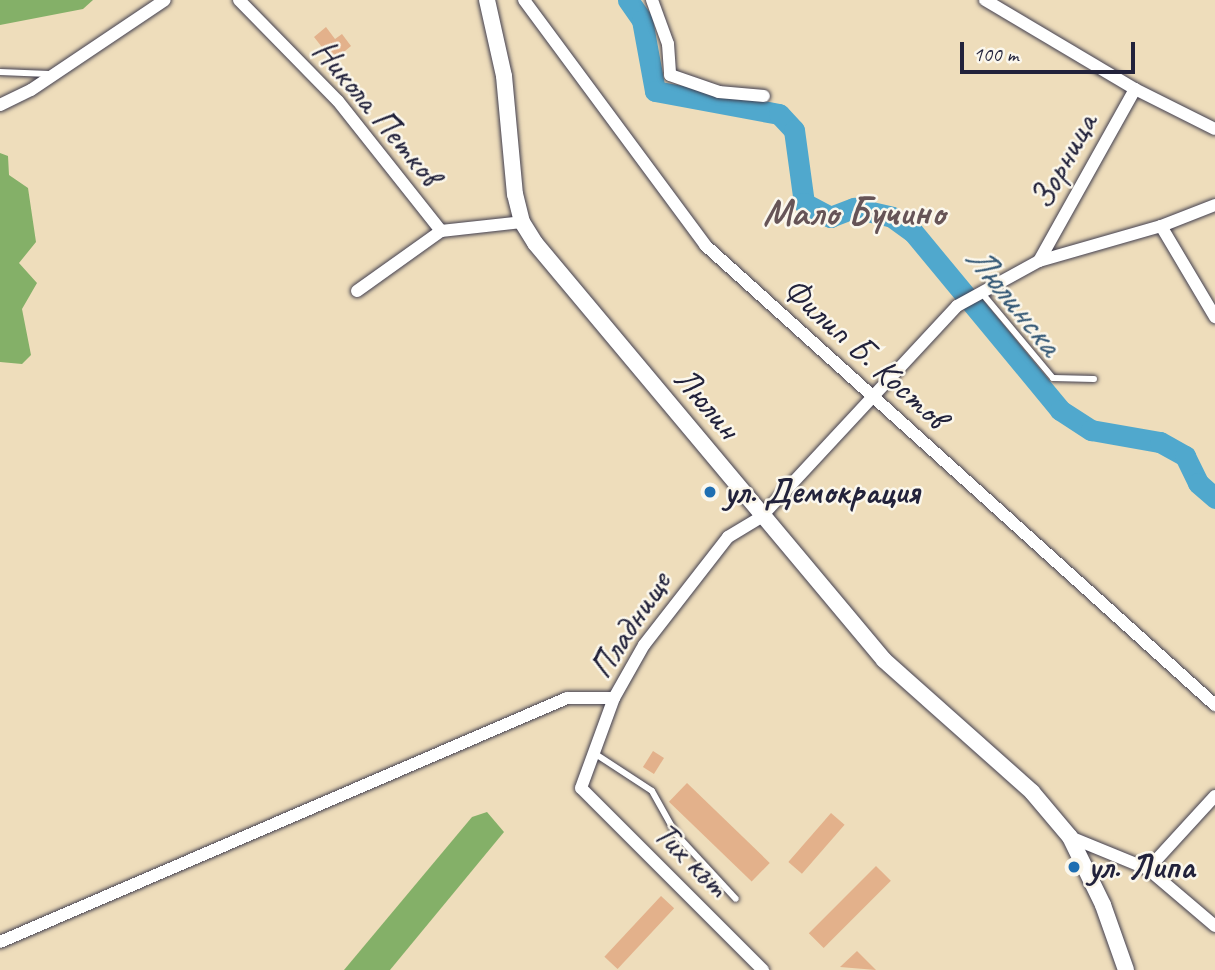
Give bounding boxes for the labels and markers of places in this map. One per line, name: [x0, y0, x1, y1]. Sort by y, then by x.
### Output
place label: ул. Демокрация: [724, 471, 919, 513]
marker: ул. Демокрация: [702, 484, 718, 500]
place label: ул. Липа: [1088, 846, 1195, 888]
marker: ул. Липа: [1066, 859, 1082, 875]

